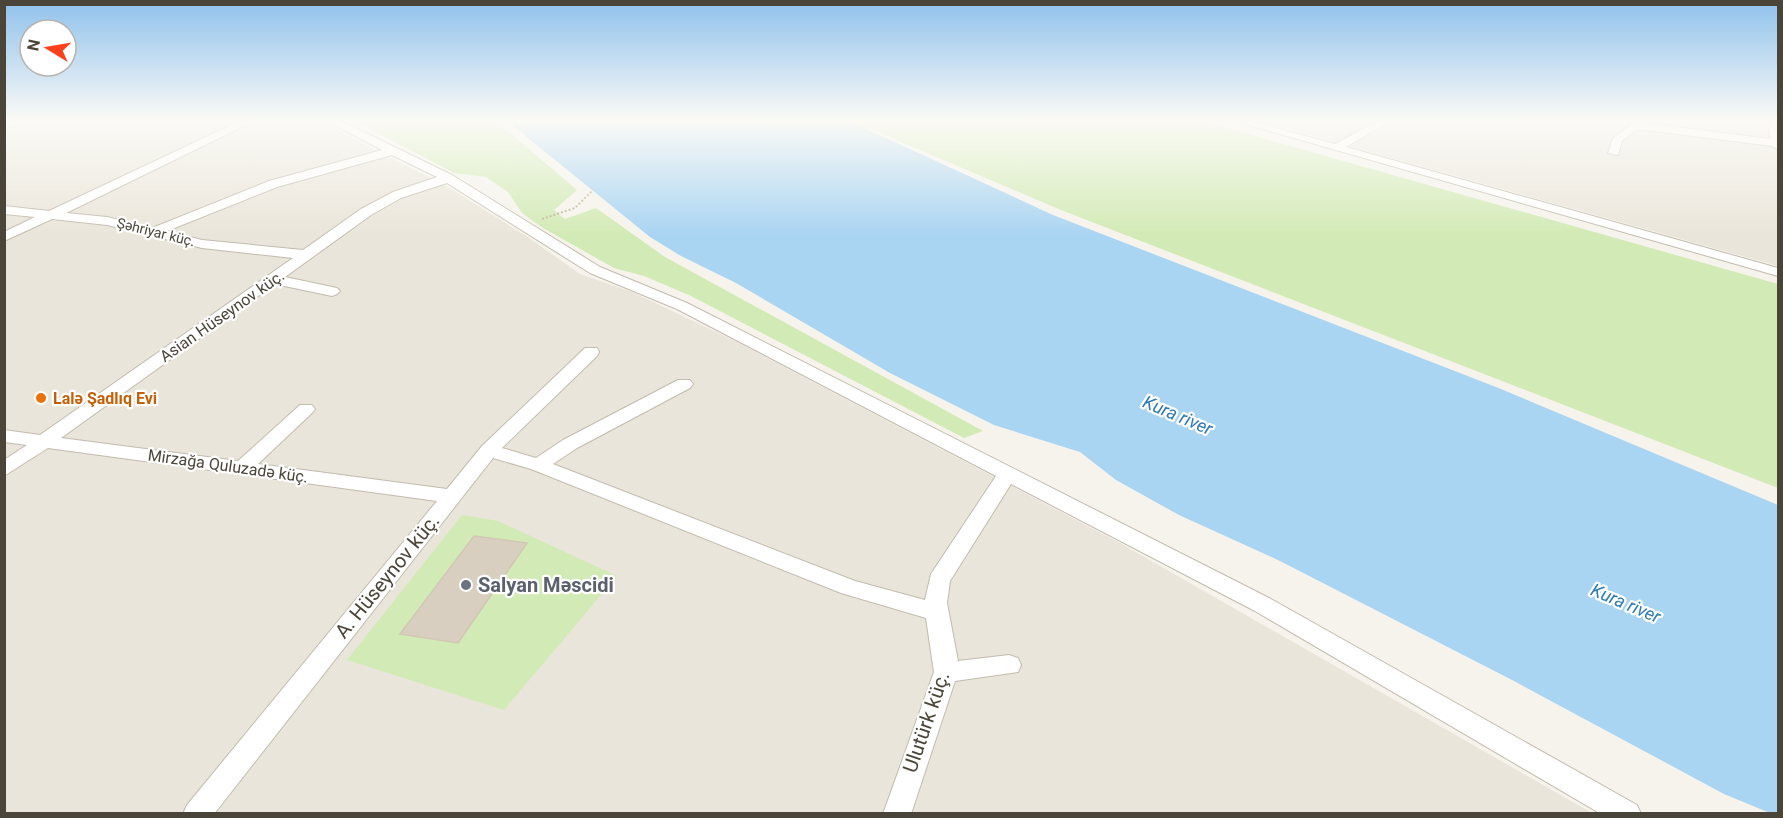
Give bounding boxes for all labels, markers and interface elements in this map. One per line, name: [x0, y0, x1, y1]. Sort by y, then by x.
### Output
north arrow: [18, 18, 78, 78]
text: N: [23, 38, 44, 53]
street label: Şəhriyar küç.: [115, 215, 197, 249]
street label: Asian Hüseynov küç.: [156, 266, 288, 366]
place label: Lalə Şadlıq Evi: [53, 389, 157, 408]
marker: Lalə Şadlıq Evi: [34, 391, 48, 405]
water label: Kura river: [1140, 391, 1217, 439]
street label: Mirzağa Quluzadə küç.: [147, 445, 309, 487]
street label: A. Hüseynov küç.: [330, 509, 444, 643]
place label: Salyan Məscidi: [478, 573, 614, 597]
marker: Salyan Məscidi: [459, 578, 473, 592]
water label: Kura river: [1588, 579, 1665, 627]
street label: Ulutürk küç.: [898, 668, 954, 776]

